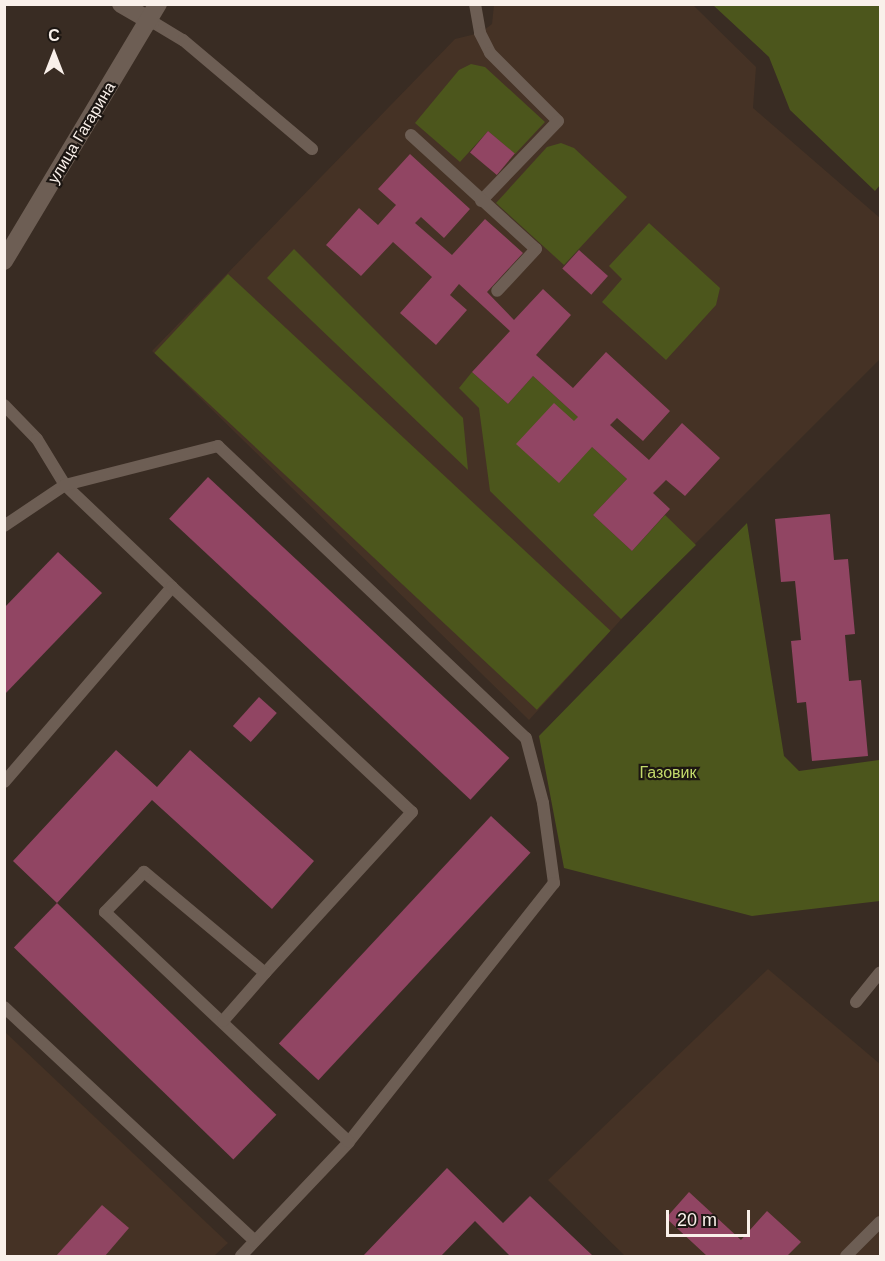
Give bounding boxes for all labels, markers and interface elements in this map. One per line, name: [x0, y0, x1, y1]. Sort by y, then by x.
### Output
north arrow: [24, 24, 84, 84]
text: С: [48, 27, 60, 44]
street label: улица Гагарина: [44, 79, 120, 187]
park label: Газовик: [640, 763, 696, 783]
scale bar: [669, 1198, 753, 1236]
text: 20 m: [677, 1210, 717, 1230]

